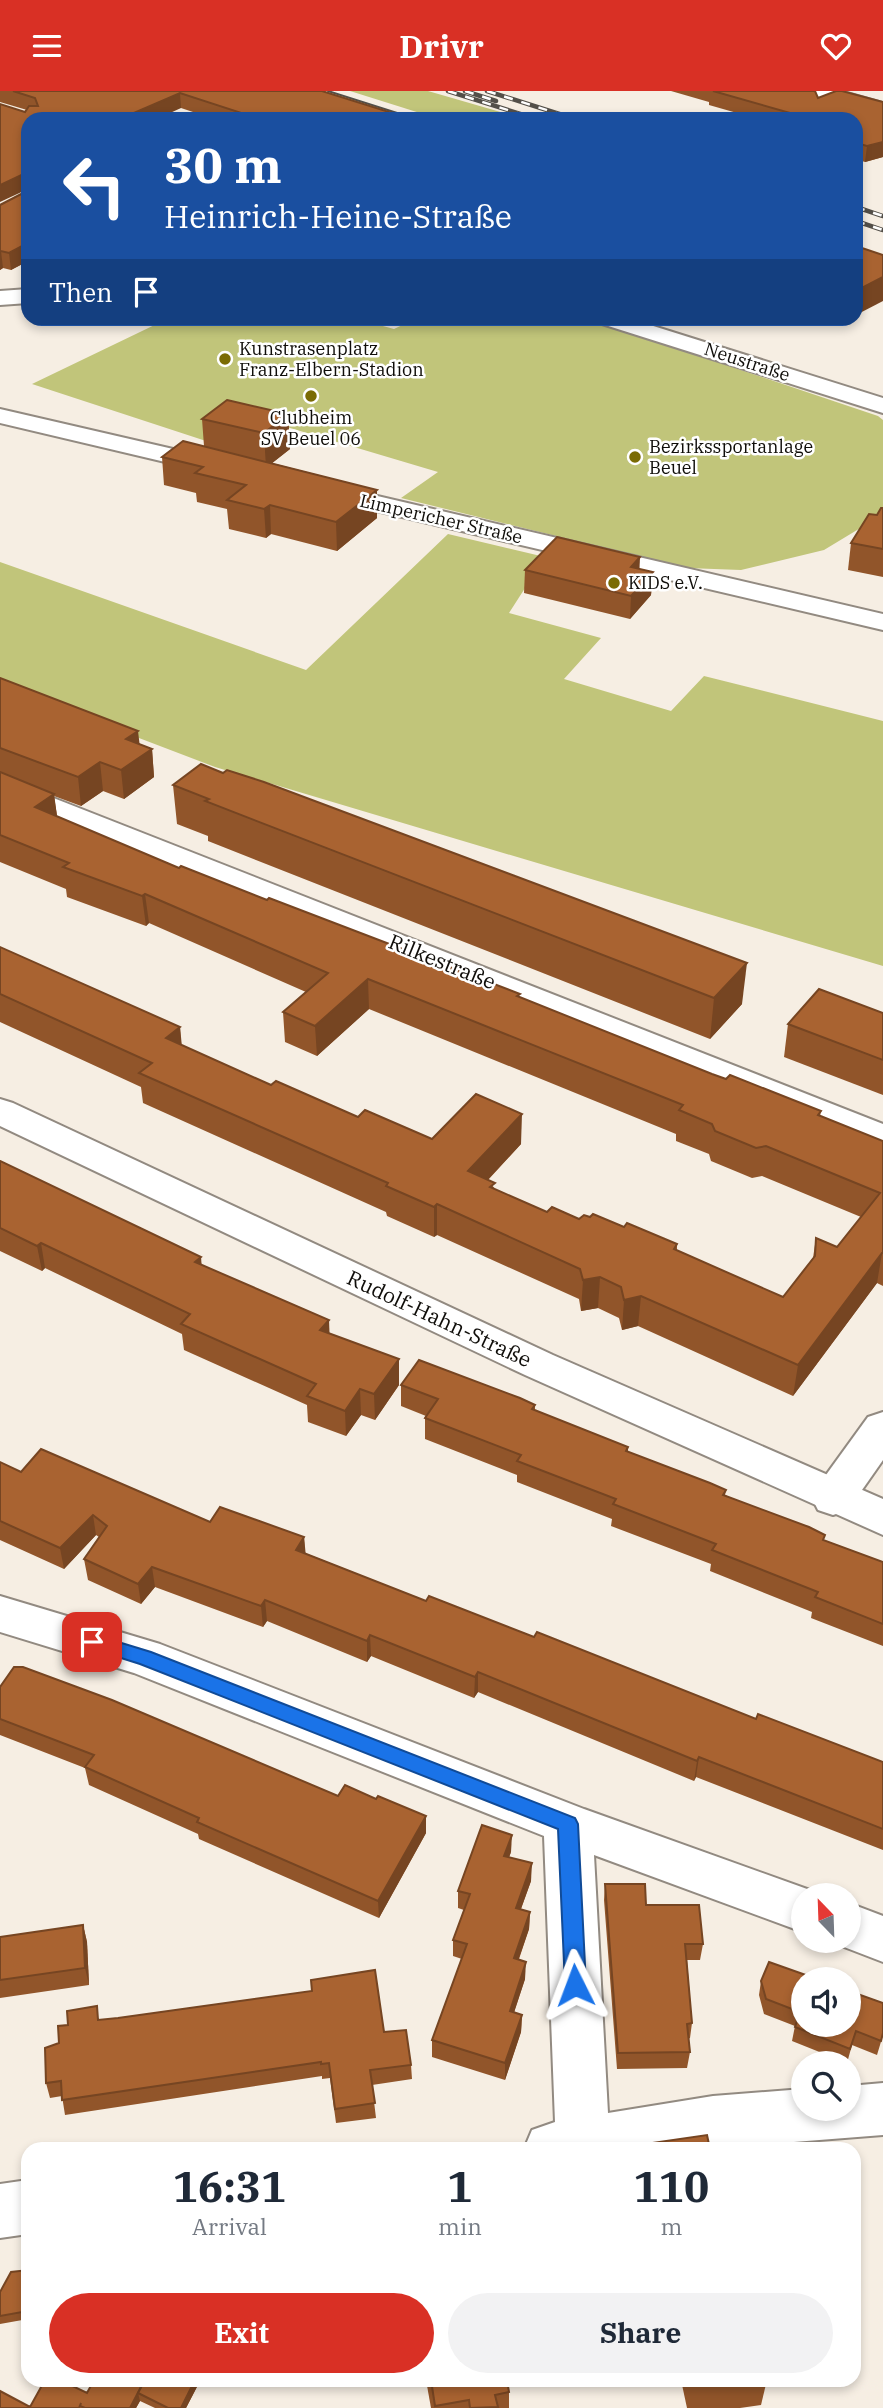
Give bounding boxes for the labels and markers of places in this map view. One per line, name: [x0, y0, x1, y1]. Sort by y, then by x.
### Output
place label: Kunstrasenplatz Franz-Elbern-Stadion: [239, 337, 424, 381]
marker: Kunstrasenplatz Franz-Elbern-Stadion: [217, 351, 233, 367]
marker: Clubheim SV Beuel 06: [303, 388, 319, 404]
place label: Clubheim SV Beuel 06: [261, 406, 361, 450]
place label: Bezirkssportanlage Beuel: [649, 435, 813, 479]
marker: Bezirkssportanlage Beuel: [627, 449, 643, 465]
place label: KIDS e.V.: [628, 571, 703, 594]
marker: KIDS e.V.: [606, 575, 622, 591]
pin: [62, 1612, 122, 1672]

